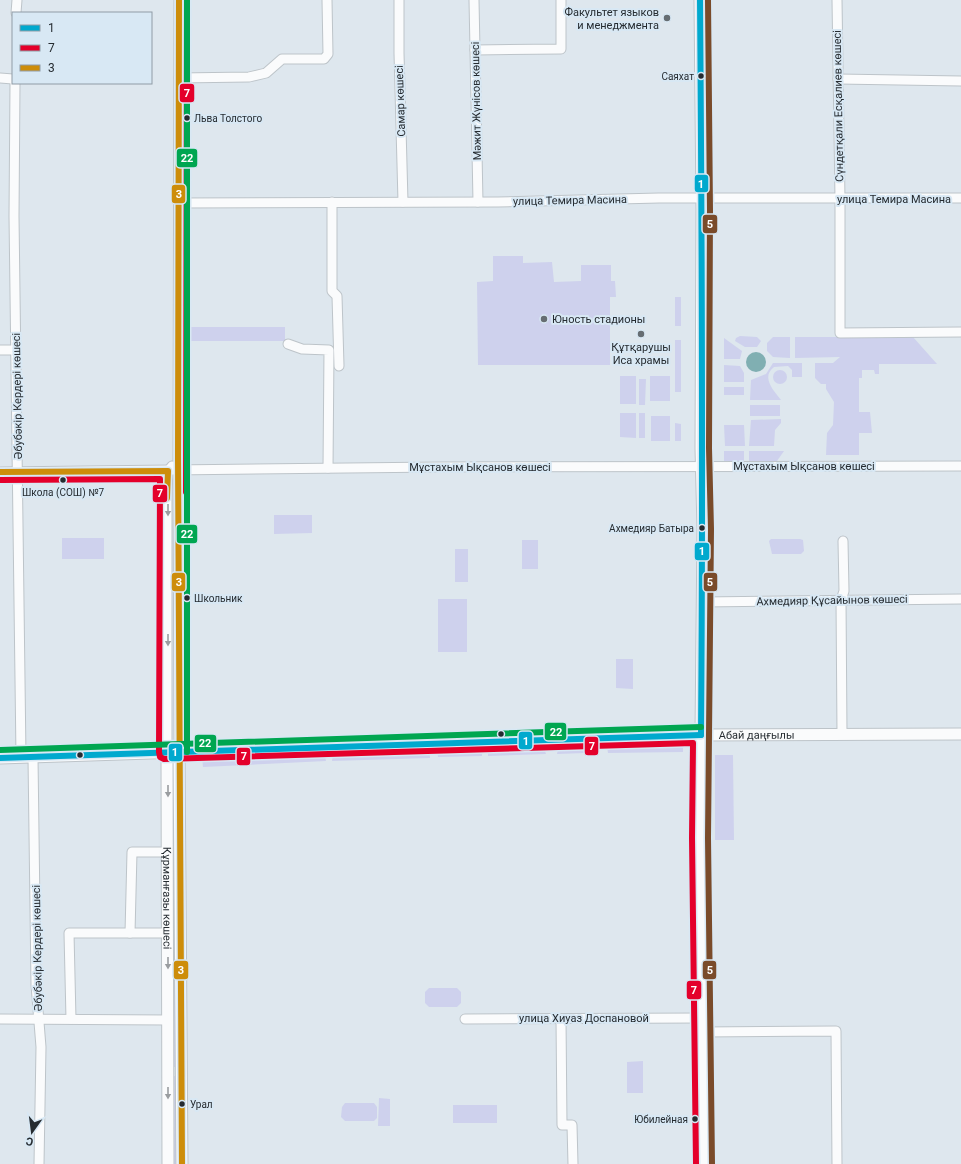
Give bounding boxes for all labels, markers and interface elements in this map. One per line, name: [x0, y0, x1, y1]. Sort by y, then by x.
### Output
place label: Факультет языков и менеджмента: [564, 6, 659, 32]
legend: [12, 12, 152, 84]
marker: Факультет языков и менеджмента: [662, 13, 672, 23]
text: 1: [48, 21, 55, 35]
street label: Сүндетқали Есқалиев көшесі: [831, 30, 846, 182]
text: 7: [48, 41, 55, 55]
street label: Мәжит Жүнісов көшесі: [469, 41, 484, 161]
text: 3: [48, 61, 55, 75]
street label: Самар көшесі: [393, 65, 408, 137]
place label: Саяхат: [661, 71, 694, 82]
marker: Саяхат: [696, 71, 706, 81]
line badge: 7: [179, 83, 195, 103]
text: 7: [184, 87, 190, 100]
marker: Льва Толстого: [182, 113, 192, 123]
place label: Льва Толстого: [194, 113, 262, 124]
line badge: 22: [176, 148, 198, 168]
text: 22: [181, 152, 193, 165]
line badge: 1: [694, 174, 709, 193]
text: 1: [698, 178, 704, 191]
line badge: 3: [171, 184, 186, 204]
text: 3: [176, 188, 182, 201]
street label: улица Темира Масина: [513, 193, 627, 208]
street label: улица Темира Масина: [837, 193, 951, 206]
line badge: 5: [702, 214, 718, 234]
text: 5: [707, 218, 713, 231]
place label: Юность стадионы: [552, 313, 645, 326]
marker: Юность стадионы: [539, 314, 549, 324]
marker: Құтқарушы Иса храмы: [636, 329, 646, 339]
street label: Әбубәкір Кердері көшесі: [10, 333, 25, 459]
place label: Құтқарушы Иса храмы: [611, 341, 671, 367]
street label: Мұстахым Ықсанов көшесі: [733, 460, 875, 473]
street label: Мұстахым Ықсанов көшесі: [409, 461, 551, 474]
marker: Школа (СОШ) №7: [58, 475, 68, 485]
line badge: 7: [152, 484, 168, 503]
place label: Школа (СОШ) №7: [22, 487, 104, 499]
text: 7: [157, 487, 163, 500]
one-way arrow: [164, 504, 171, 516]
place label: Ахмедияр Батыра: [609, 523, 694, 534]
marker: Ахмедияр Батыра: [697, 523, 707, 533]
line badge: 22: [176, 524, 198, 544]
text: 22: [181, 528, 193, 541]
line badge: 1: [694, 542, 710, 561]
text: 1: [699, 545, 705, 558]
line badge: 3: [171, 572, 186, 592]
line badge: 5: [703, 572, 718, 592]
text: 3: [176, 576, 182, 589]
text: 5: [707, 576, 713, 589]
marker: Школьник: [182, 593, 192, 603]
place label: Школьник: [194, 593, 243, 604]
street label: Ахмедияр Құсайынов көшесі: [756, 593, 908, 608]
one-way arrow: [165, 634, 171, 647]
line badge: 22: [544, 722, 567, 741]
text: 22: [550, 726, 562, 739]
unlabelled marker: [496, 729, 506, 739]
street label: Абай даңғылы: [719, 729, 795, 742]
line badge: 1: [518, 731, 533, 750]
line badge: 22: [194, 734, 217, 753]
text: 1: [523, 735, 529, 748]
line badge: 7: [584, 736, 599, 756]
text: 22: [199, 737, 211, 750]
text: 7: [589, 740, 595, 753]
line badge: 1: [168, 743, 183, 762]
text: 1: [172, 746, 178, 759]
line badge: 7: [236, 747, 251, 766]
unlabelled marker: [75, 750, 85, 760]
text: 7: [241, 750, 247, 763]
one-way arrow: [165, 785, 171, 798]
street label: Құрманғазы көшесі: [160, 847, 173, 949]
street label: Әбубәкір Кердері көшесі: [30, 885, 45, 1011]
one-way arrow: [165, 957, 171, 970]
line badge: 3: [173, 960, 189, 980]
line badge: 5: [702, 960, 717, 980]
text: 3: [178, 964, 184, 977]
text: 5: [707, 964, 713, 977]
line badge: 7: [686, 980, 702, 1000]
text: 7: [691, 984, 697, 997]
street label: улица Хиуаз Доспановой: [519, 1012, 649, 1025]
one-way arrow: [165, 1087, 171, 1100]
marker: Урал: [177, 1099, 187, 1109]
place label: Урал: [190, 1099, 213, 1110]
north arrow: [12, 1112, 52, 1152]
place label: Юбилейная: [634, 1114, 688, 1125]
marker: Юбилейная: [690, 1114, 700, 1124]
text: С: [25, 1134, 35, 1148]

